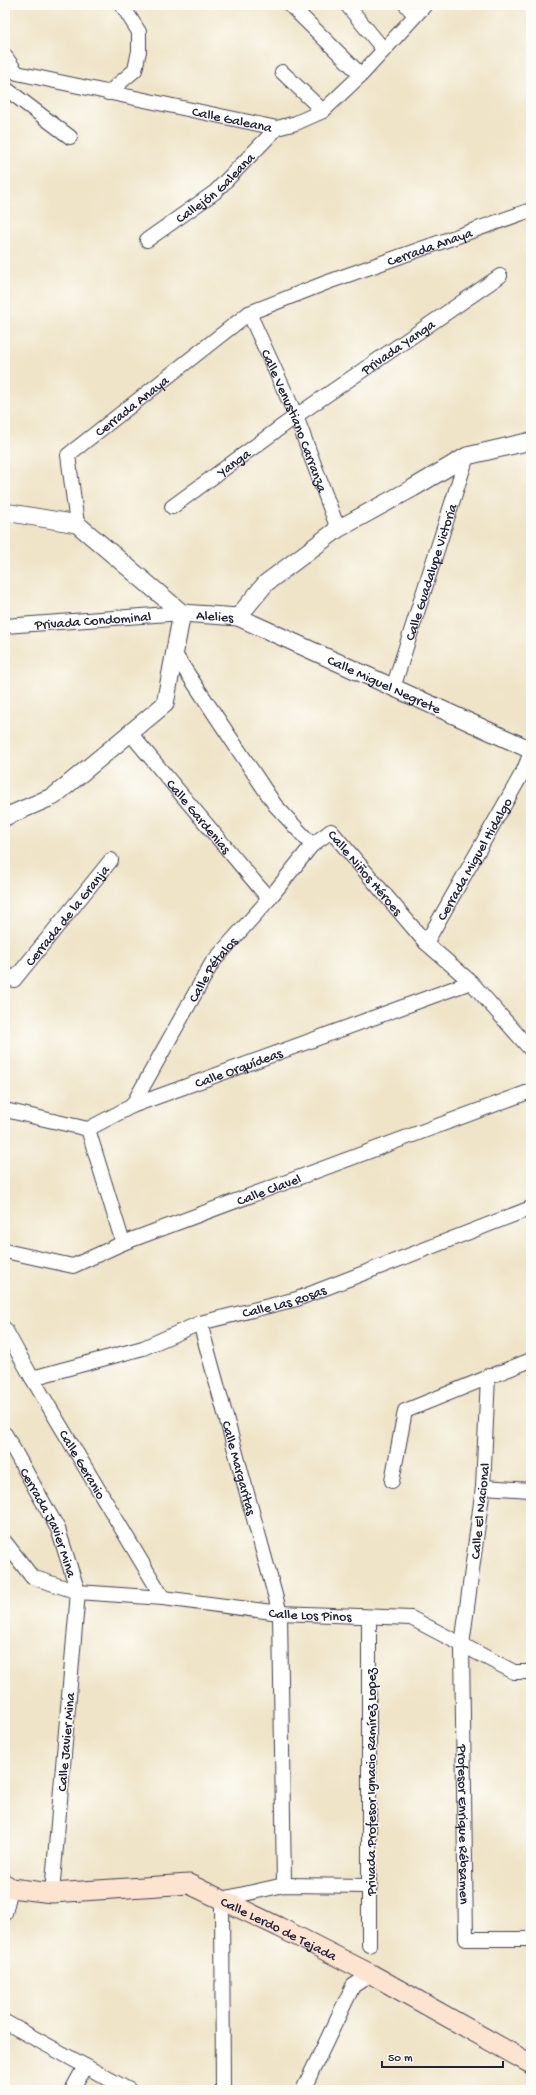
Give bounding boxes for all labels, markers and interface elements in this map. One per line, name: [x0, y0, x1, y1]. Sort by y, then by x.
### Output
street label: Calle Galeana: [190, 104, 275, 138]
street label: Callejón Galeana: [173, 149, 260, 228]
street label: Cerrada Anaya: [385, 225, 476, 271]
street label: Privada Yanga: [358, 316, 440, 380]
street label: Calle Venustiano Carranza: [256, 347, 330, 496]
street label: Cerrada Anaya: [92, 372, 174, 442]
street label: Yanga: [213, 446, 256, 483]
street label: Calle Guadalupe Victoria: [403, 501, 463, 643]
street label: Alelies: [196, 608, 235, 628]
street label: Privada Condominal: [33, 609, 152, 635]
street label: Calle Miguel Negrete: [324, 653, 443, 719]
street label: Calle Gardenias: [161, 777, 234, 859]
street label: Cerrada Miguel Hidalgo: [435, 796, 517, 924]
street label: Calle Niños Héroes: [323, 828, 405, 920]
street label: Cerrada de la Granja: [23, 862, 115, 970]
street label: Calle Pétalos: [186, 934, 243, 1006]
street label: Calle Orquídeas: [193, 1045, 286, 1093]
street label: Calle Clavel: [235, 1171, 304, 1211]
street label: Calle Las Rosas: [241, 1282, 330, 1323]
street label: Calle Margaritas: [216, 1419, 259, 1518]
street label: Calle Geranio: [54, 1427, 108, 1503]
street label: Calle El Nacional: [468, 1462, 495, 1560]
street label: Cerrada Javier Mina: [15, 1466, 79, 1581]
street label: Calle Los Pinos: [267, 1606, 353, 1627]
street label: Privada Profesor Ignacio Ramírez Lopez: [364, 1667, 381, 1897]
street label: Calle Javier Mina: [55, 1691, 80, 1792]
street label: Profesor Enrique Rébsamen: [452, 1743, 472, 1905]
street label: Calle Lerdo de Tejada: [217, 1894, 340, 1967]
scale bar: [382, 2043, 503, 2069]
text: 50 m: [388, 2052, 413, 2066]

